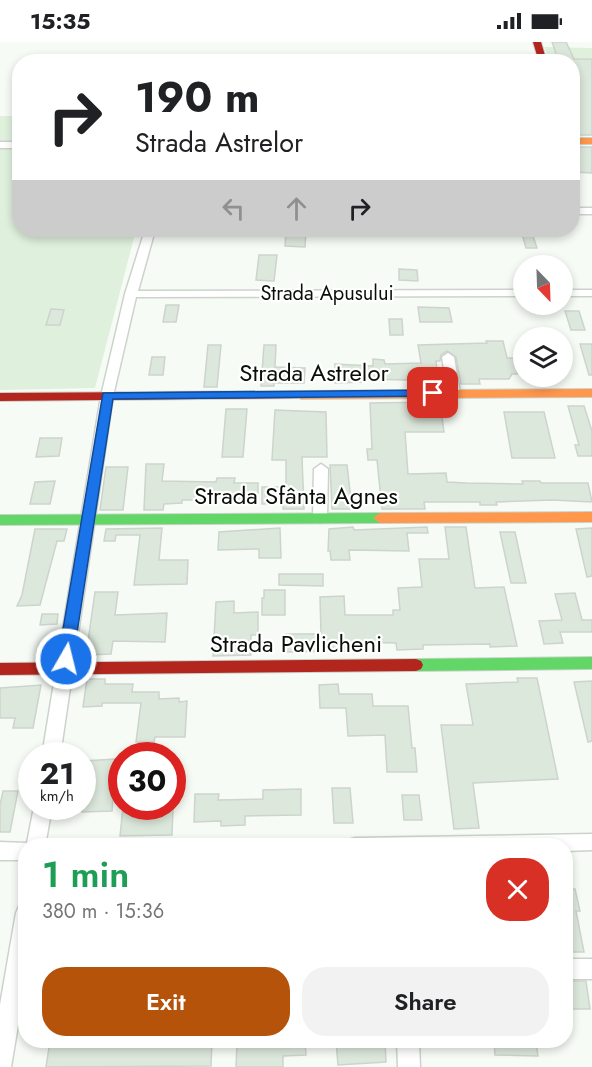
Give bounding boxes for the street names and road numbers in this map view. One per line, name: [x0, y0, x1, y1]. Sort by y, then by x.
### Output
street label: Strada Apusului: [260, 279, 394, 308]
street label: Strada Astrelor: [239, 355, 389, 390]
street label: Strada Sfânta Agnes: [194, 478, 398, 513]
street label: Strada Pavlicheni: [210, 626, 382, 661]

